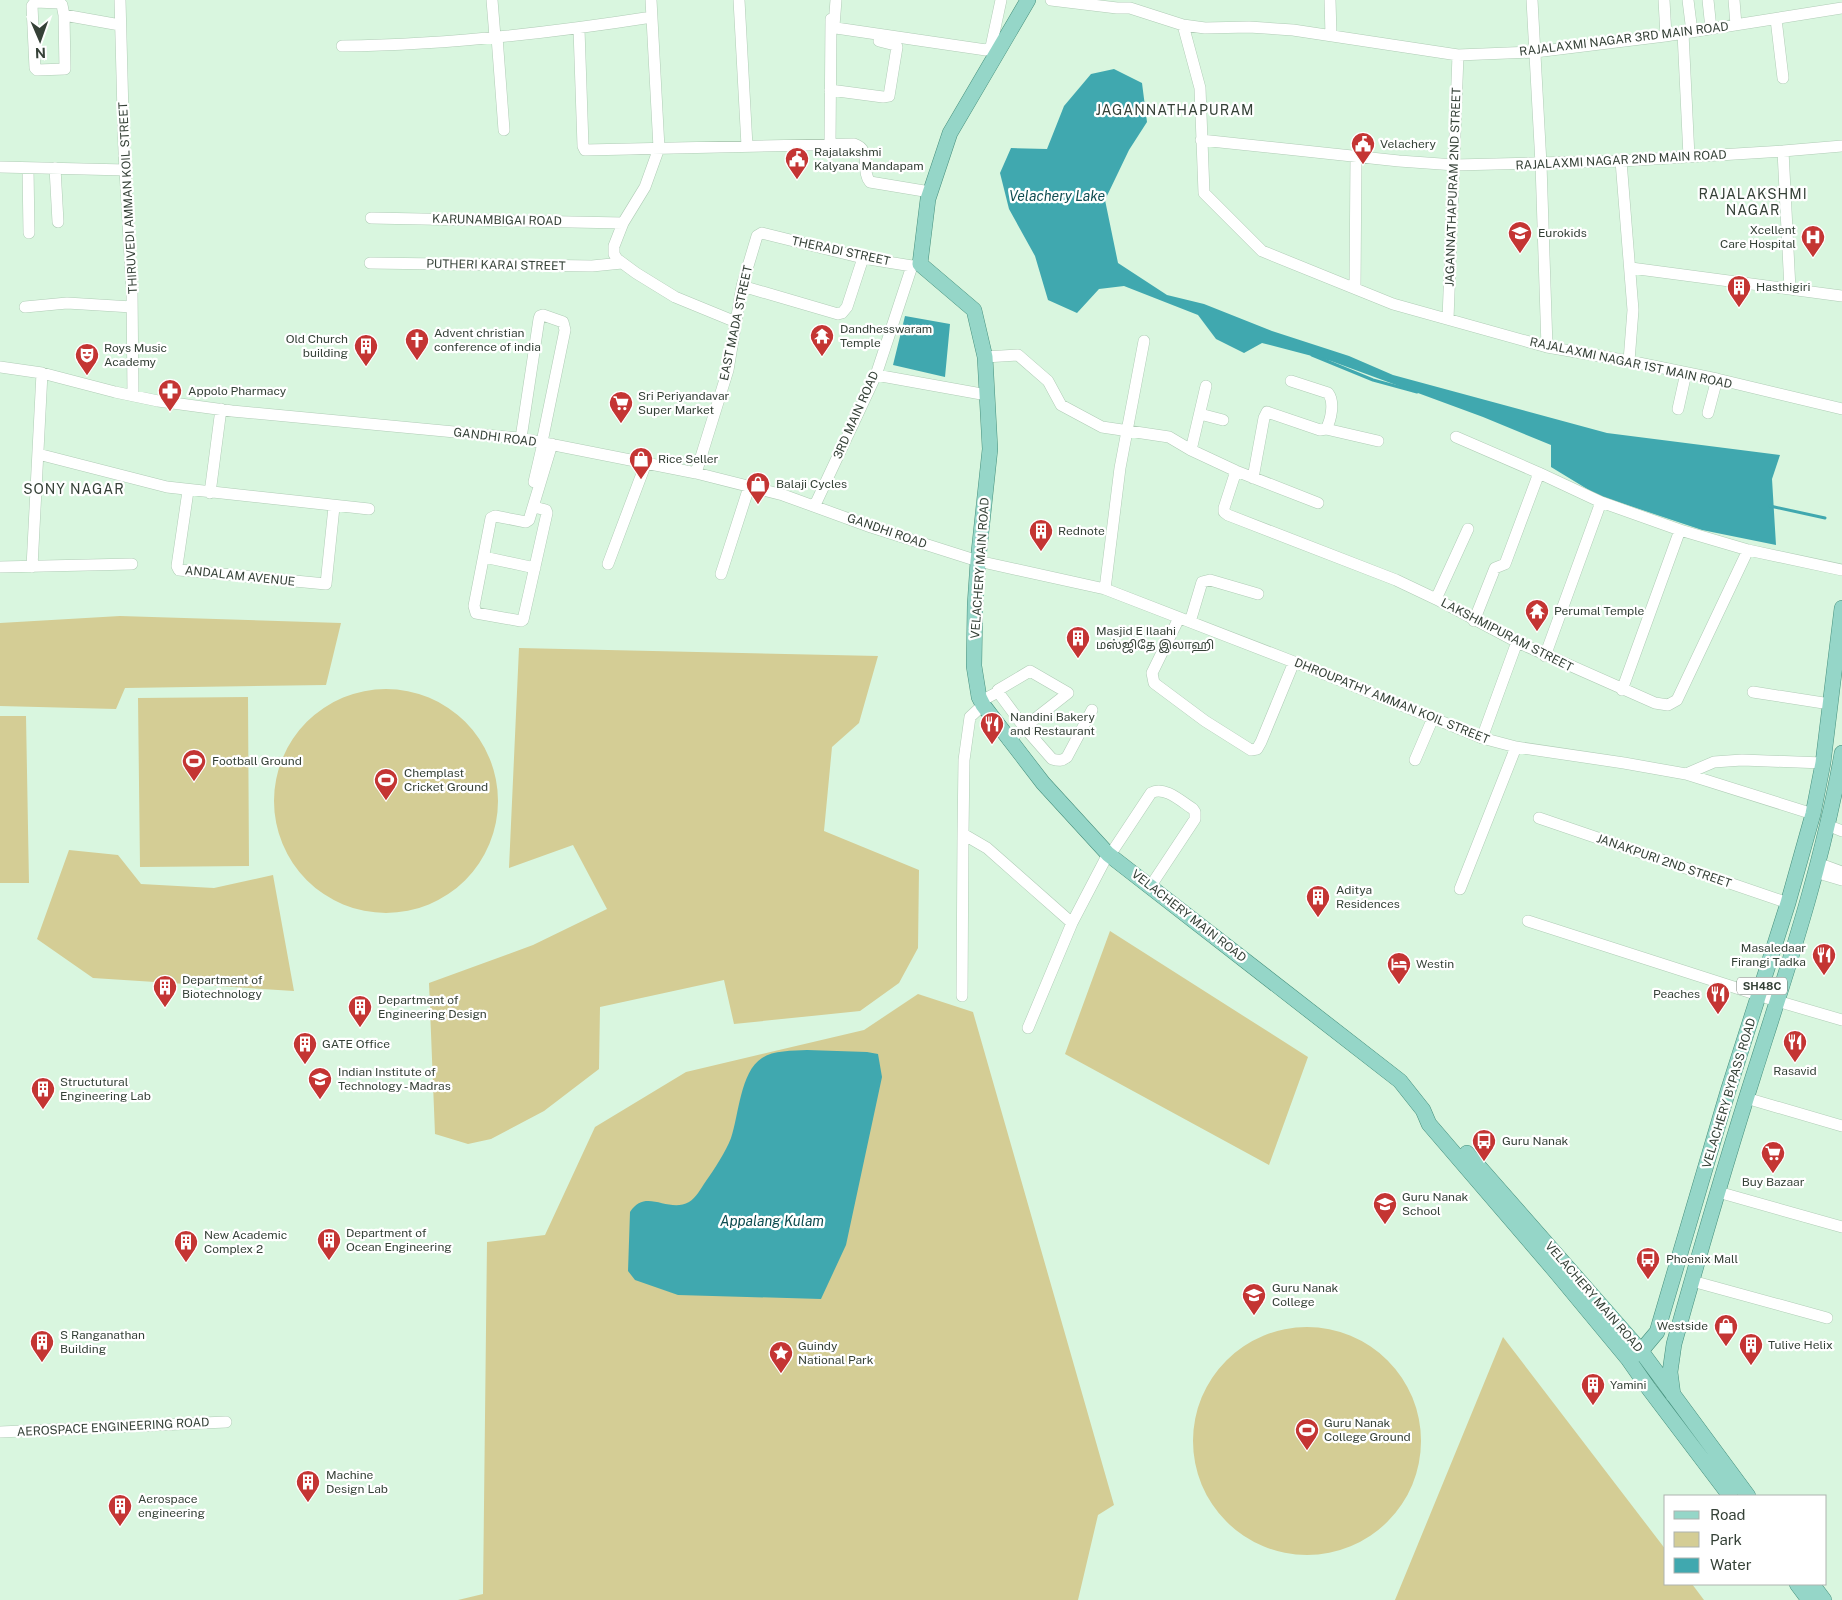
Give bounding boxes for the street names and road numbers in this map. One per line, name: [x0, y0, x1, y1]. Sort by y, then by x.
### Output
street label: RAJALAXMI NAGAR 3RD MAIN ROAD: [1519, 19, 1729, 59]
street label: JAGANNATHAPURAM 2ND STREET: [1443, 87, 1463, 287]
street label: THIRUVEDI AMMAN KOIL STREET: [116, 102, 140, 294]
street label: RAJALAXMI NAGAR 2ND MAIN ROAD: [1515, 147, 1727, 173]
street label: KARUNAMBIGAI ROAD: [432, 212, 562, 228]
street label: THERADI STREET: [790, 234, 892, 268]
street label: PUTHERI KARAI STREET: [426, 257, 566, 273]
street label: EAST MADA STREET: [717, 264, 755, 382]
street label: RAJALAXMI NAGAR 1ST MAIN ROAD: [1528, 335, 1734, 391]
street label: 3RD MAIN ROAD: [830, 369, 882, 461]
street label: GANDHI ROAD: [453, 425, 537, 449]
street label: VELACHERY MAIN ROAD: [968, 497, 992, 639]
street label: GANDHI ROAD: [845, 511, 929, 551]
street label: ANDALAM AVENUE: [184, 563, 296, 589]
street label: LAKSHMIPURAM STREET: [1439, 596, 1575, 674]
street label: DHROUPATHY AMMAN KOIL STREET: [1292, 655, 1492, 747]
street label: JANAKPURI 2ND STREET: [1595, 831, 1733, 891]
street label: VELACHERY MAIN ROAD: [1129, 867, 1249, 965]
road number: SH48C: [1737, 978, 1787, 994]
street label: VELACHERY BYPASS ROAD: [1699, 1016, 1759, 1170]
street label: VELACHERY MAIN ROAD: [1542, 1239, 1646, 1355]
street label: AEROSPACE ENGINEERING ROAD: [16, 1415, 210, 1439]

